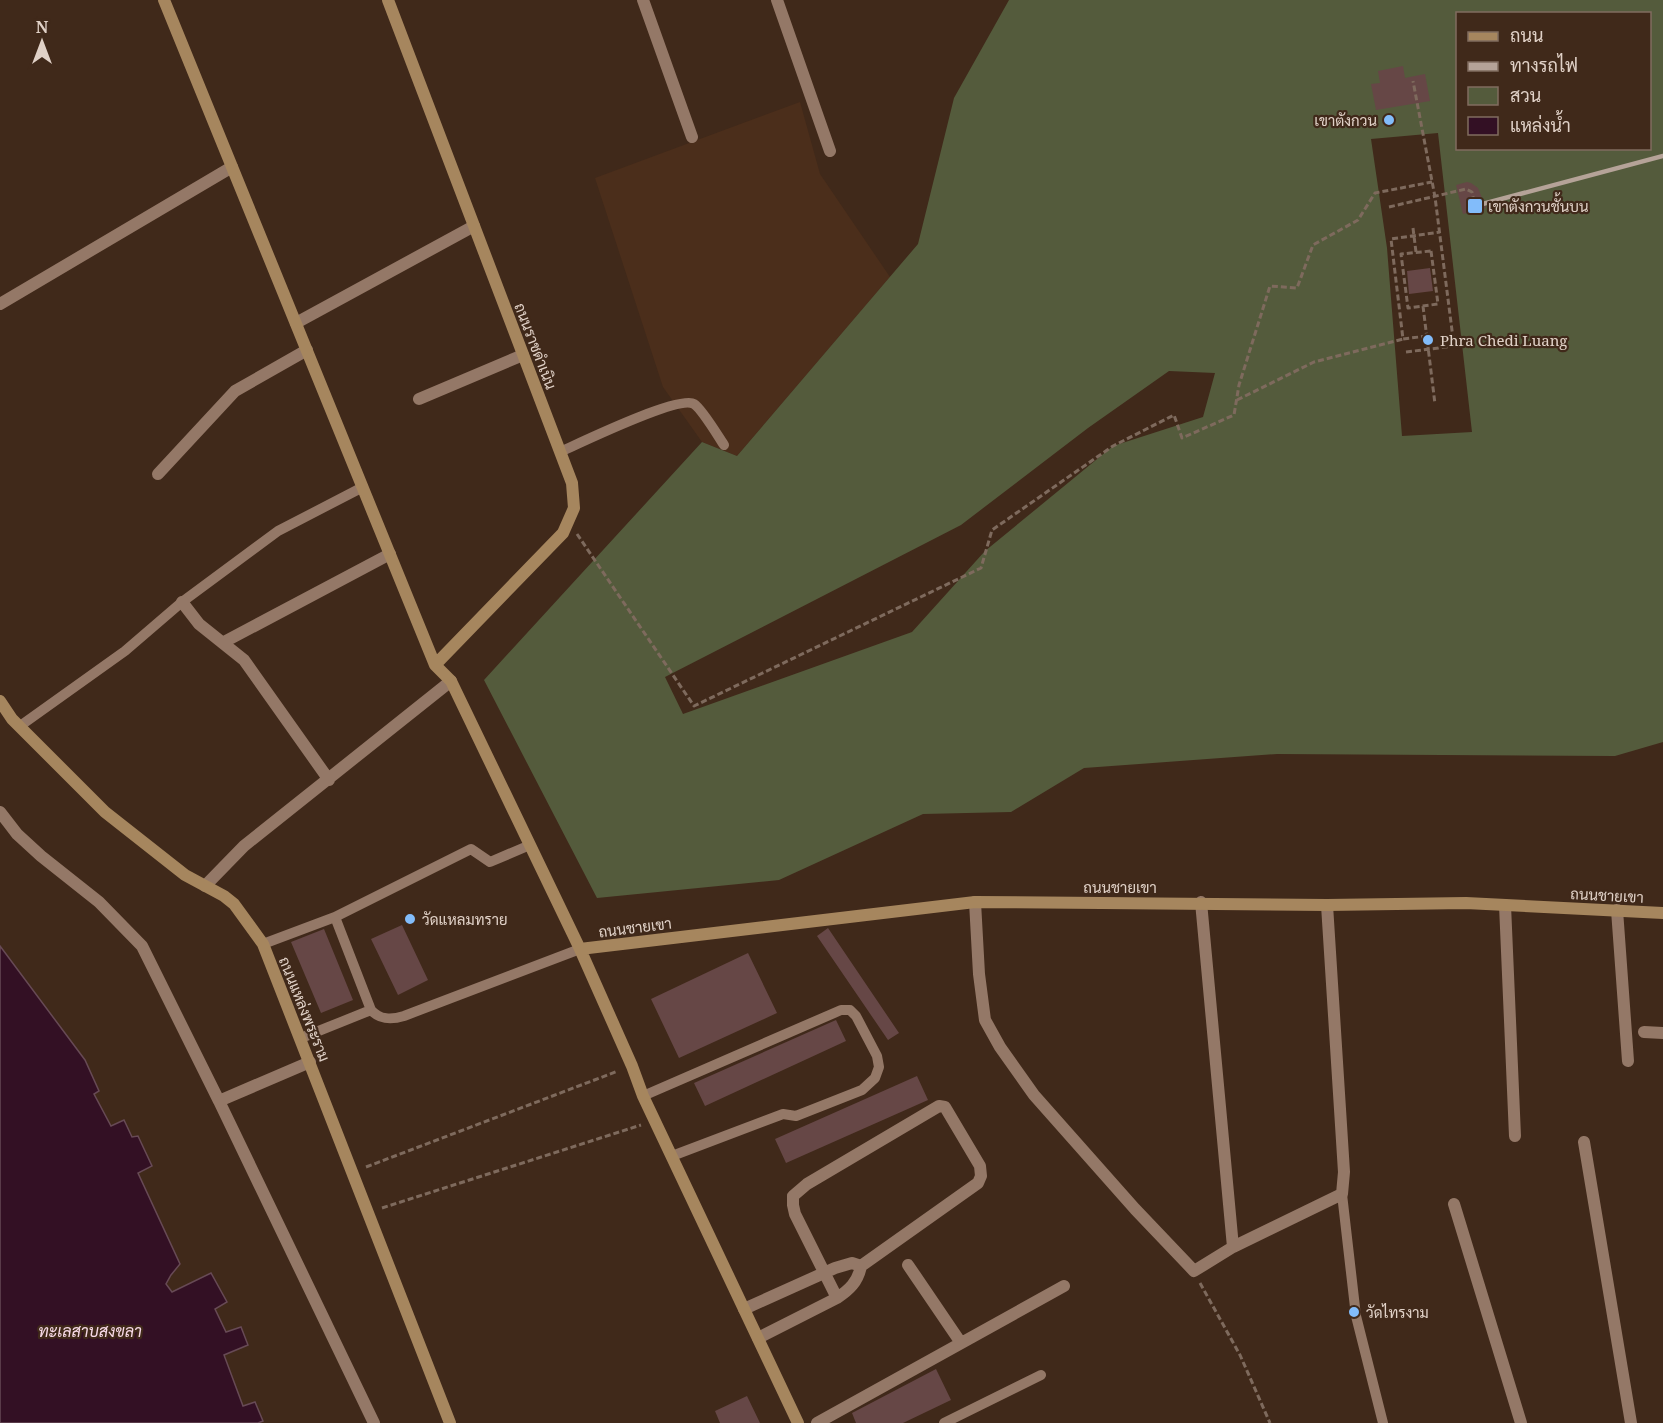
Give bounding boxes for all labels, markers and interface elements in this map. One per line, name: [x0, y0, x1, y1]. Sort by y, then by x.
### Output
north arrow: [12, 12, 72, 72]
legend: [1456, 12, 1651, 150]
text: N: [36, 16, 49, 38]
text: ถนน: [1510, 23, 1543, 47]
text: ทางรถไฟ: [1510, 53, 1578, 77]
text: สวน: [1510, 83, 1541, 107]
place label: เขาตังกวน: [1314, 110, 1377, 130]
text: แหล่งน้ำ: [1510, 110, 1571, 137]
marker: เขาตังกวน: [1382, 113, 1396, 127]
place label: เขาตังกวนชั้นบน: [1488, 192, 1589, 216]
marker: เขาตังกวนชั้นบน: [1466, 197, 1484, 215]
street label: ถนนราชดำเนิน: [510, 300, 562, 392]
place label: Phra Chedi Luang: [1440, 330, 1567, 350]
marker: Phra Chedi Luang: [1421, 333, 1435, 347]
street label: ถนนชายเขา: [1083, 877, 1157, 897]
street label: ถนนชายเขา: [1570, 883, 1644, 907]
place label: วัดแหลมทราย: [422, 909, 508, 929]
marker: วัดแหลมทราย: [403, 912, 417, 926]
street label: ถนนชายเขา: [597, 913, 673, 941]
street label: ถนนแหล่งพระราม: [275, 954, 335, 1064]
place label: วัดไทรงาม: [1366, 1302, 1429, 1322]
marker: วัดไทรงาม: [1347, 1305, 1361, 1319]
water label: ทะเลสาบสงขลา: [38, 1320, 142, 1342]

